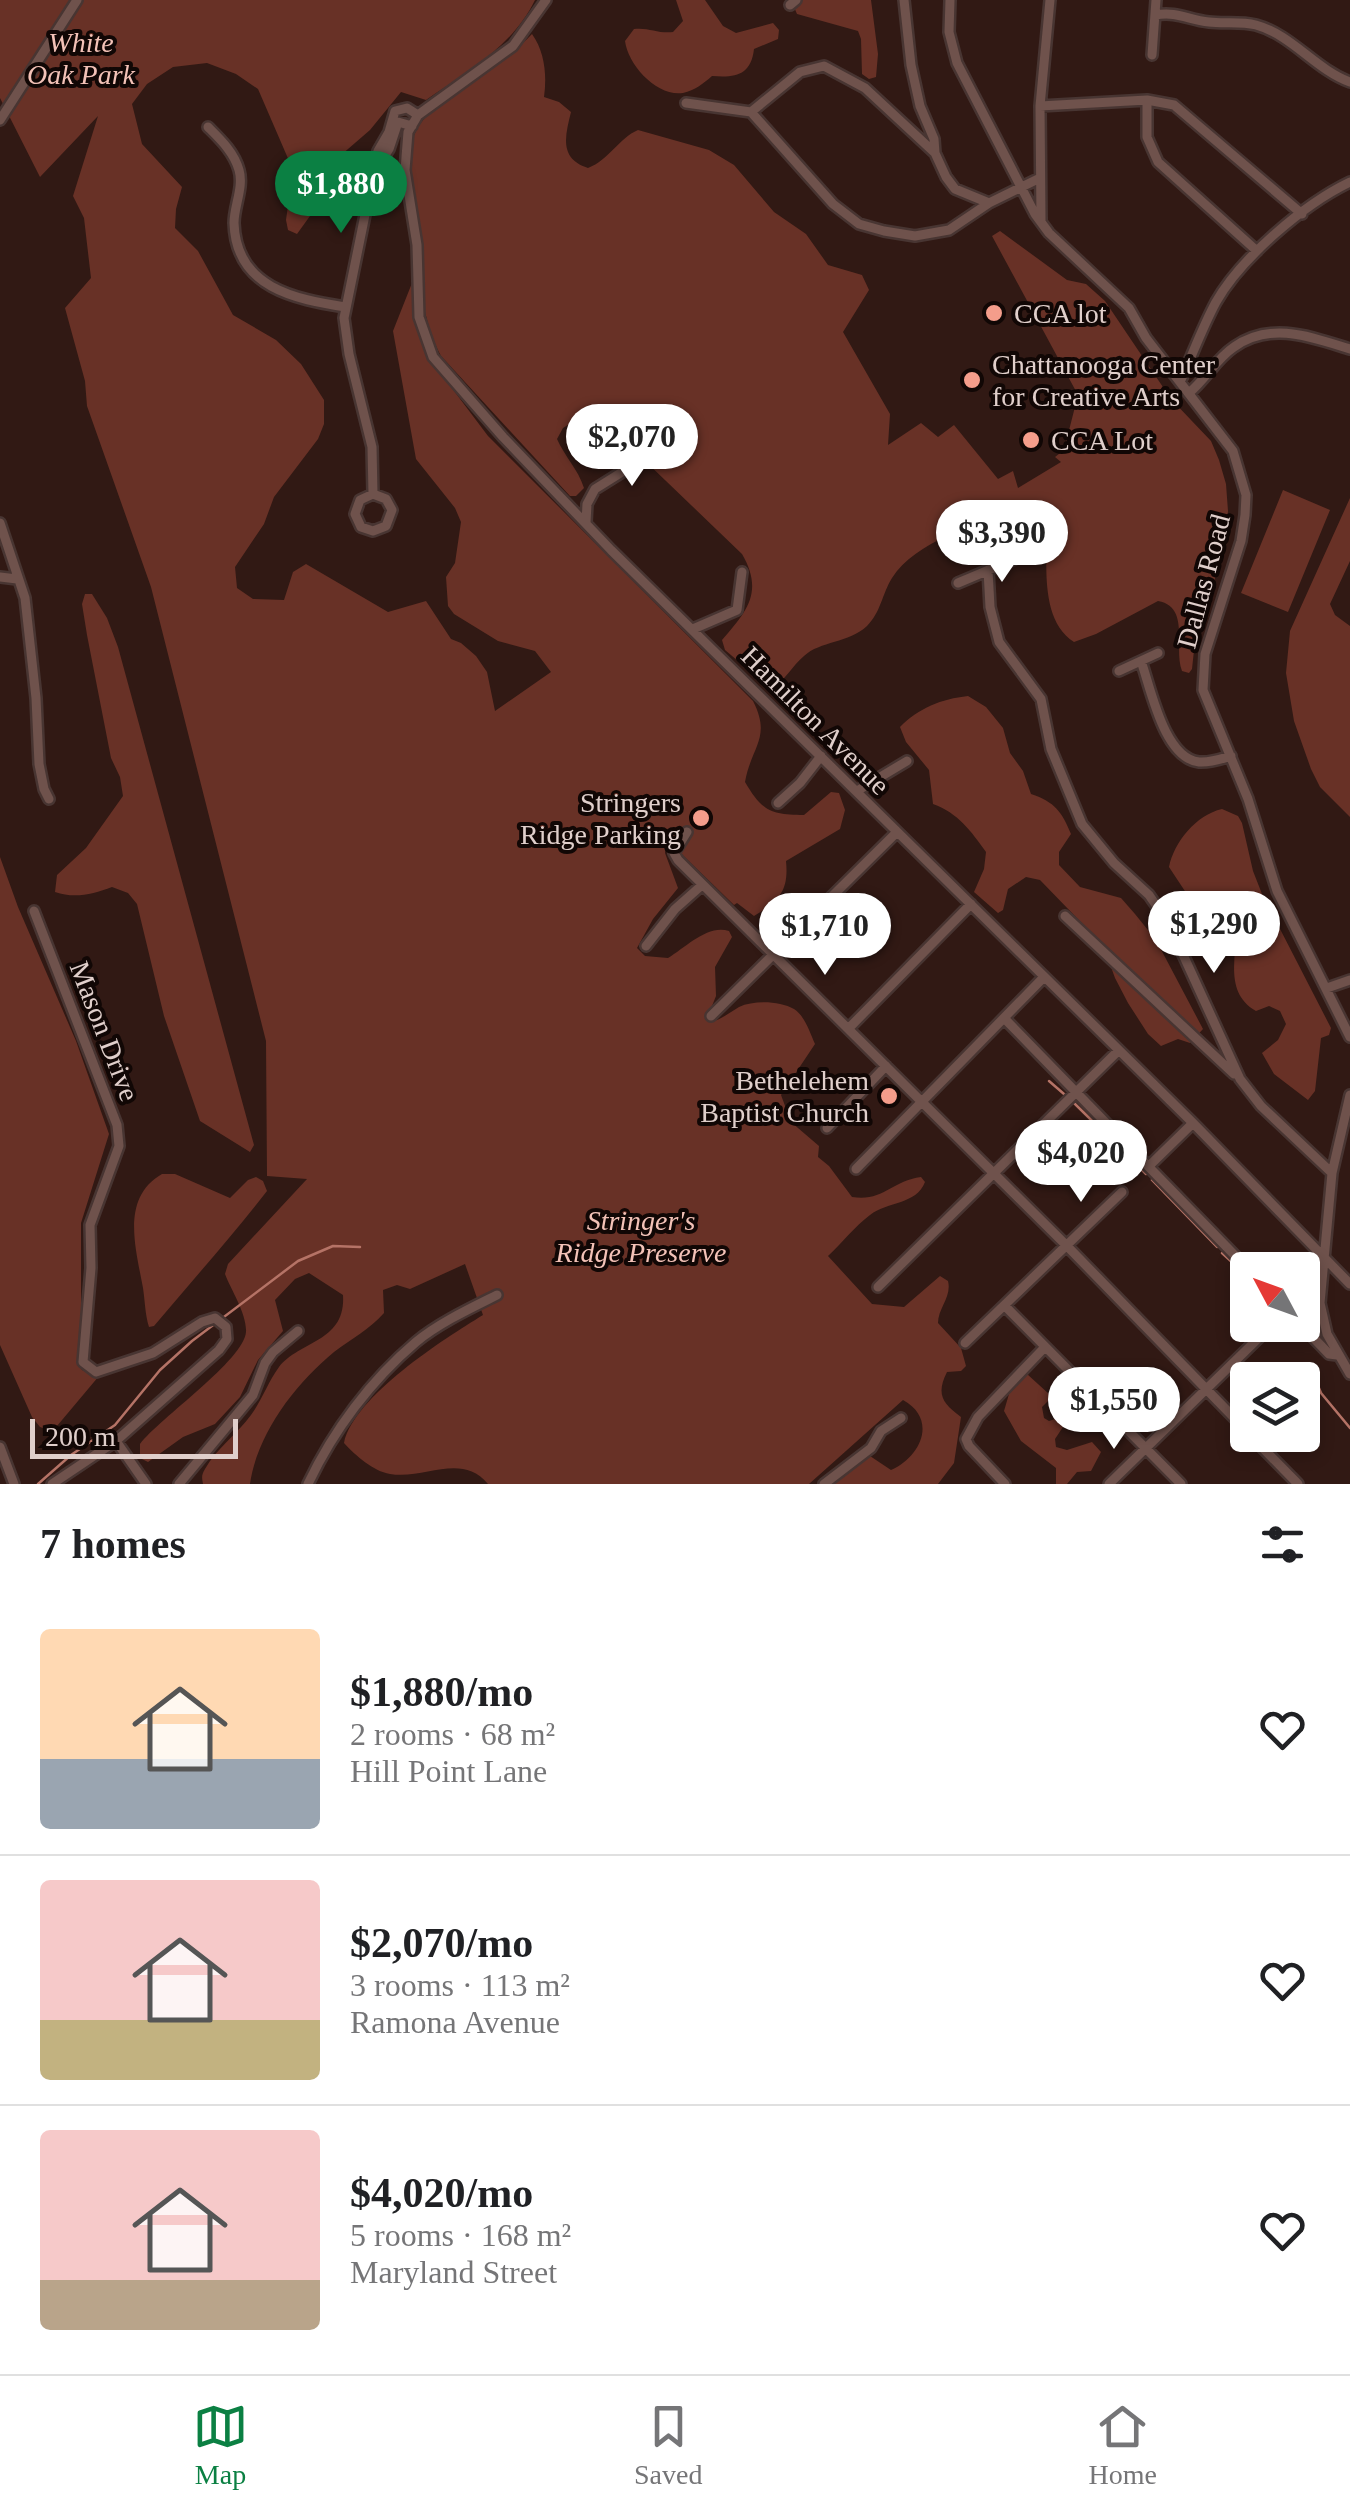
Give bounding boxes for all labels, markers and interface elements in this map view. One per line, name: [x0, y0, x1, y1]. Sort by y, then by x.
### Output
park label: White Oak Park: [27, 27, 136, 90]
pin: $1,880: [260, 151, 422, 236]
text: $1,880: [297, 165, 385, 201]
place label: CCA lot: [1014, 298, 1107, 329]
marker: CCA lot: [983, 302, 1005, 324]
place label: Chattanooga Center for Creative Arts: [992, 349, 1216, 412]
marker: Chattanooga Center for Creative Arts: [961, 369, 983, 391]
pin: $2,070: [551, 404, 713, 489]
text: $2,070: [588, 418, 676, 454]
place label: CCA Lot: [1051, 425, 1153, 456]
marker: CCA Lot: [1020, 429, 1042, 451]
pin: $3,390: [921, 500, 1083, 585]
street label: Dallas Road: [1171, 511, 1236, 652]
text: $3,390: [958, 514, 1046, 550]
street label: Hamilton Avenue: [735, 640, 896, 801]
place label: Stringers Ridge Parking: [520, 787, 681, 850]
marker: Stringers Ridge Parking: [690, 807, 712, 829]
pin: $1,290: [1133, 891, 1295, 976]
pin: $1,710: [744, 893, 906, 978]
text: $1,290: [1170, 905, 1258, 941]
text: $1,710: [781, 907, 869, 943]
street label: Mason Drive: [64, 957, 145, 1105]
place label: Bethelehem Baptist Church: [700, 1065, 869, 1128]
marker: Bethelehem Baptist Church: [878, 1085, 900, 1107]
pin: $4,020: [1000, 1120, 1162, 1205]
text: $4,020: [1037, 1134, 1125, 1170]
park label: Stringer's Ridge Preserve: [555, 1205, 726, 1268]
north arrow: [1230, 1252, 1320, 1342]
map controls: [1230, 1252, 1320, 1452]
button: layers: [1230, 1362, 1320, 1452]
pin: $1,550: [1033, 1367, 1195, 1452]
text: $1,550: [1070, 1381, 1158, 1417]
scale bar: [30, 1414, 238, 1458]
text: 200 m: [45, 1421, 116, 1452]
icon: filters: [1255, 1517, 1310, 1572]
text: 7 homes: [40, 1521, 186, 1567]
icon: home: [120, 1669, 240, 1789]
text: $1,880/mo: [350, 1669, 533, 1715]
icon: heart: [1255, 1702, 1310, 1757]
text: 2 rooms · 68 m²: [350, 1716, 555, 1752]
text: Hill Point Lane: [350, 1753, 547, 1789]
icon: home: [120, 1920, 240, 2040]
text: $2,070/mo: [350, 1920, 533, 1966]
icon: heart: [1255, 1953, 1310, 2008]
text: 3 rooms · 113 m²: [350, 1967, 570, 2003]
text: Ramona Avenue: [350, 2004, 560, 2040]
icon: home: [120, 2170, 240, 2290]
text: $4,020/mo: [350, 2170, 533, 2216]
icon: heart: [1255, 2203, 1310, 2258]
text: 5 rooms · 168 m²: [350, 2217, 571, 2253]
text: Maryland Street: [350, 2254, 557, 2290]
tab: Map: [193, 2399, 248, 2491]
tab: Saved: [634, 2399, 702, 2491]
tab: Home: [1089, 2399, 1157, 2491]

